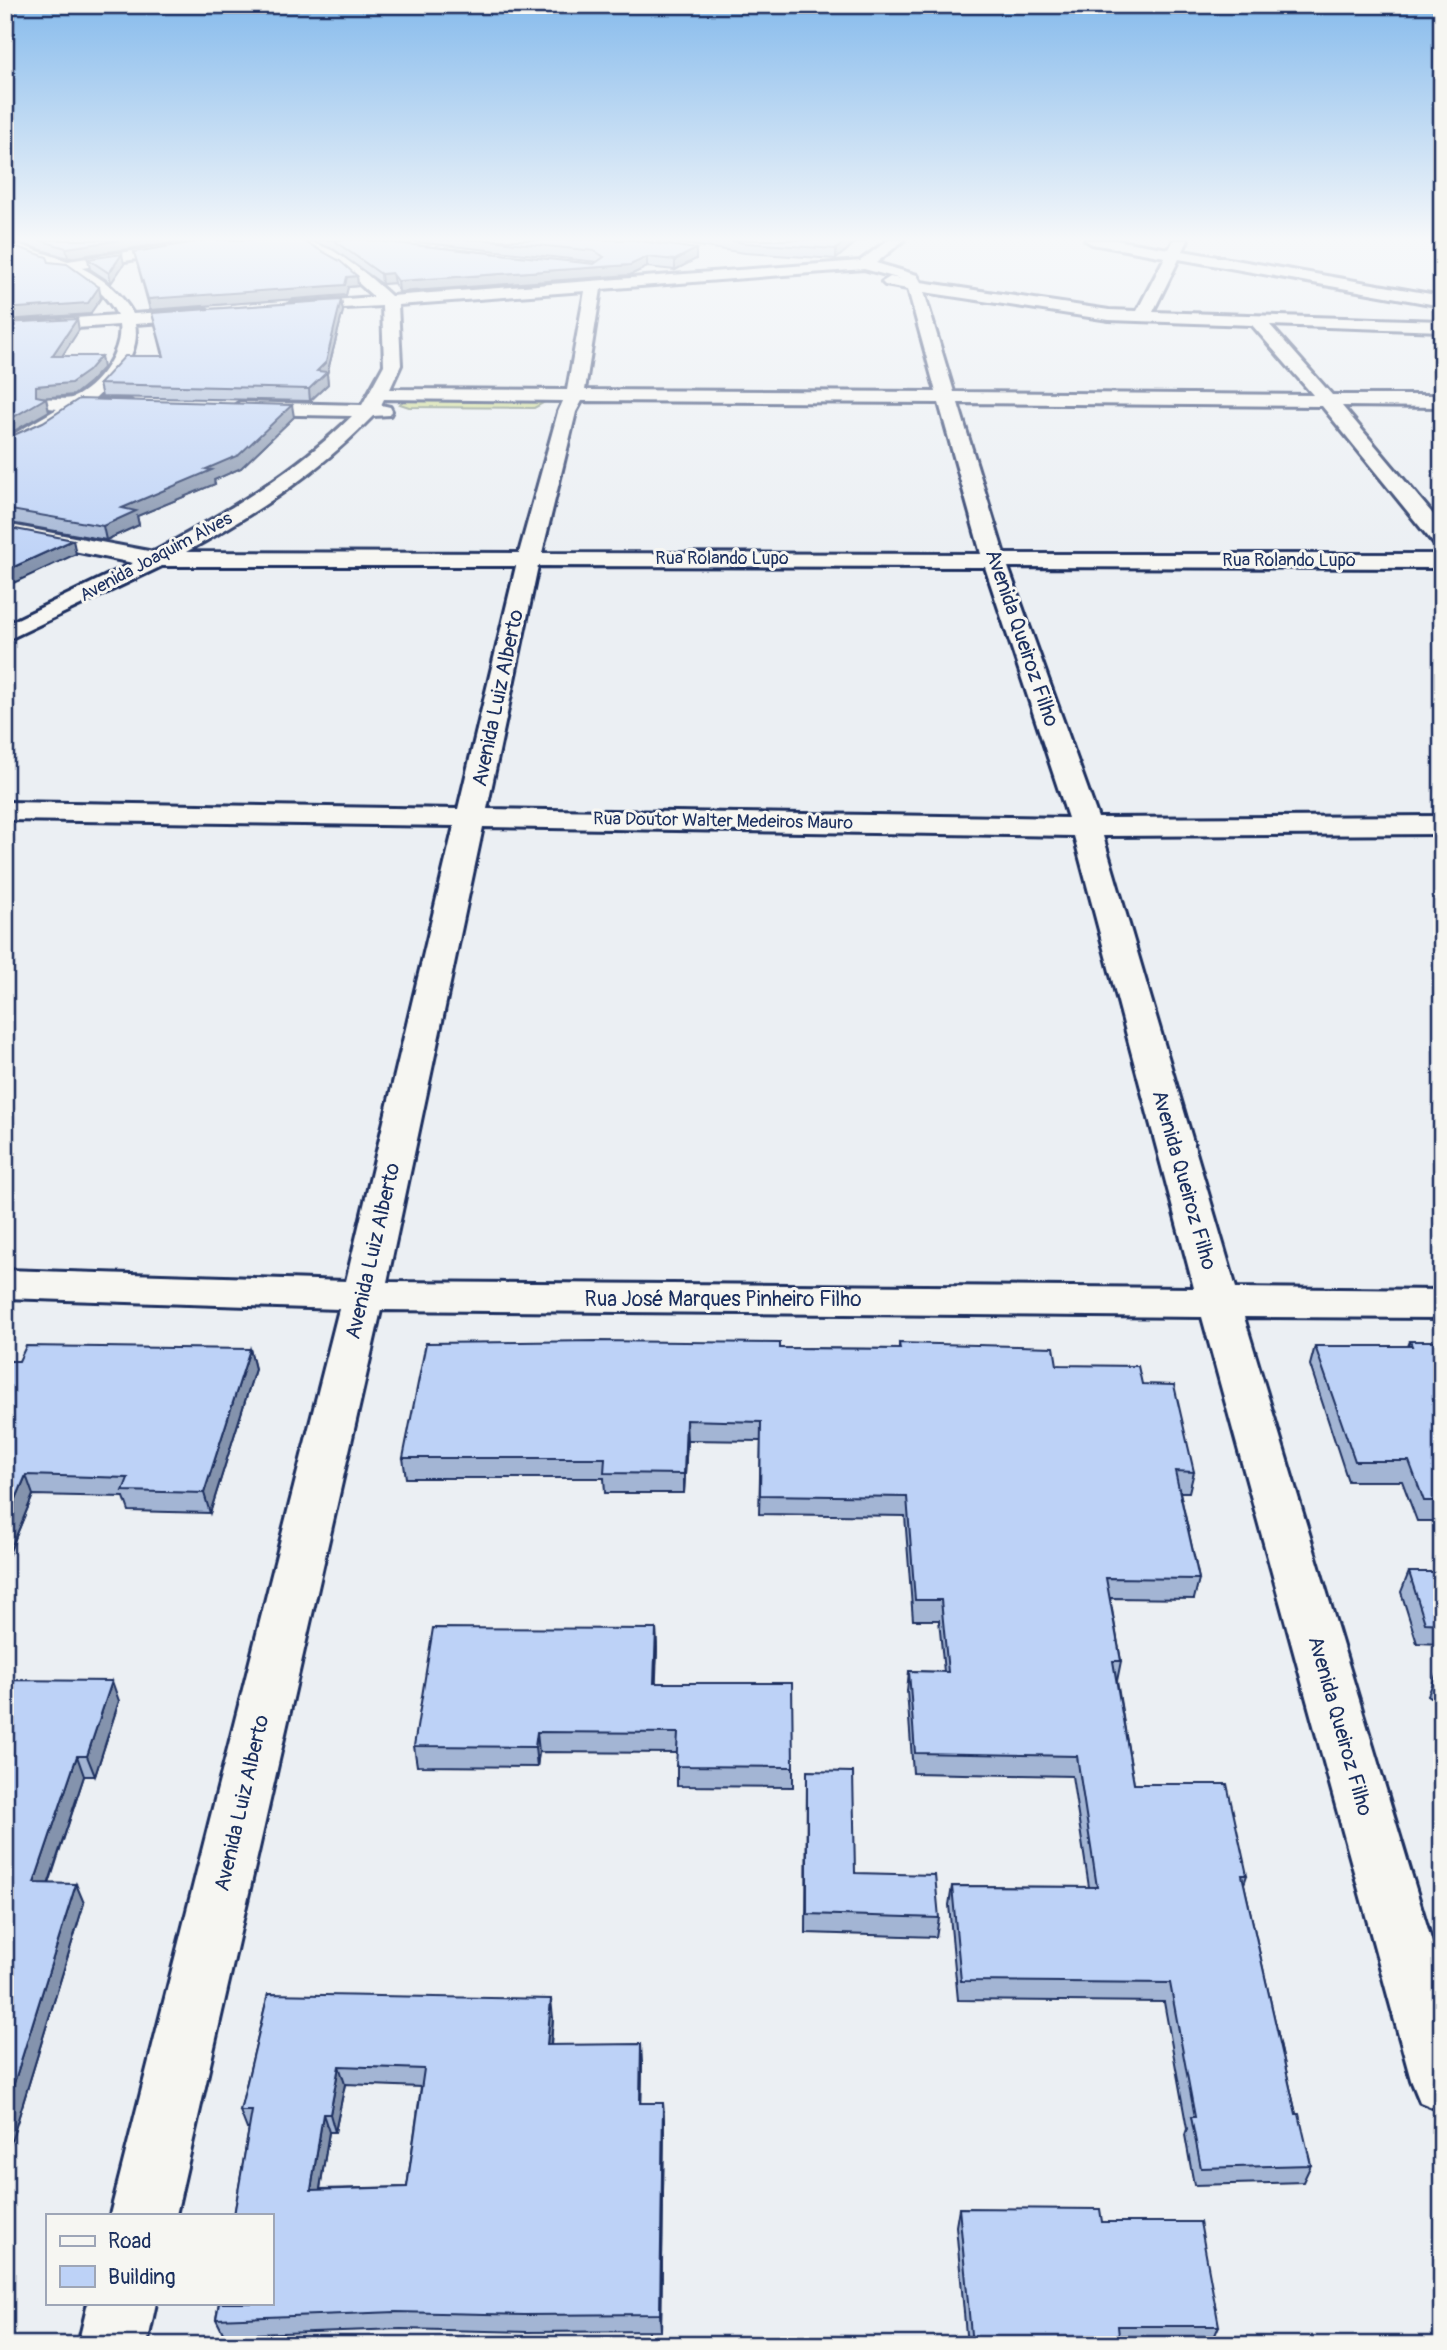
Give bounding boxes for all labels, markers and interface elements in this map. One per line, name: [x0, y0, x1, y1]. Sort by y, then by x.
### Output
street label: Avenida Joaquim Alves: [76, 507, 236, 607]
street label: Avenida Queiroz Filho: [979, 546, 1065, 730]
street label: Rua Rolando Lupo: [655, 547, 789, 570]
street label: Rua Rolando Lupo: [1222, 549, 1356, 572]
street label: Avenida Luiz Alberto: [466, 607, 530, 789]
street label: Rua Doutor Walter Medeiros Mauro: [593, 807, 853, 835]
street label: Avenida Queiroz Filho: [1145, 1087, 1223, 1273]
street label: Avenida Luiz Alberto: [340, 1160, 406, 1342]
street label: Rua José Marques Pinheiro Filho: [585, 1286, 861, 1313]
street label: Avenida Queiroz Filho: [1301, 1633, 1379, 1819]
street label: Avenida Luiz Alberto: [209, 1712, 275, 1894]
legend: [46, 2214, 273, 2304]
text: Road: [108, 2228, 152, 2255]
text: Building: [108, 2264, 175, 2291]

